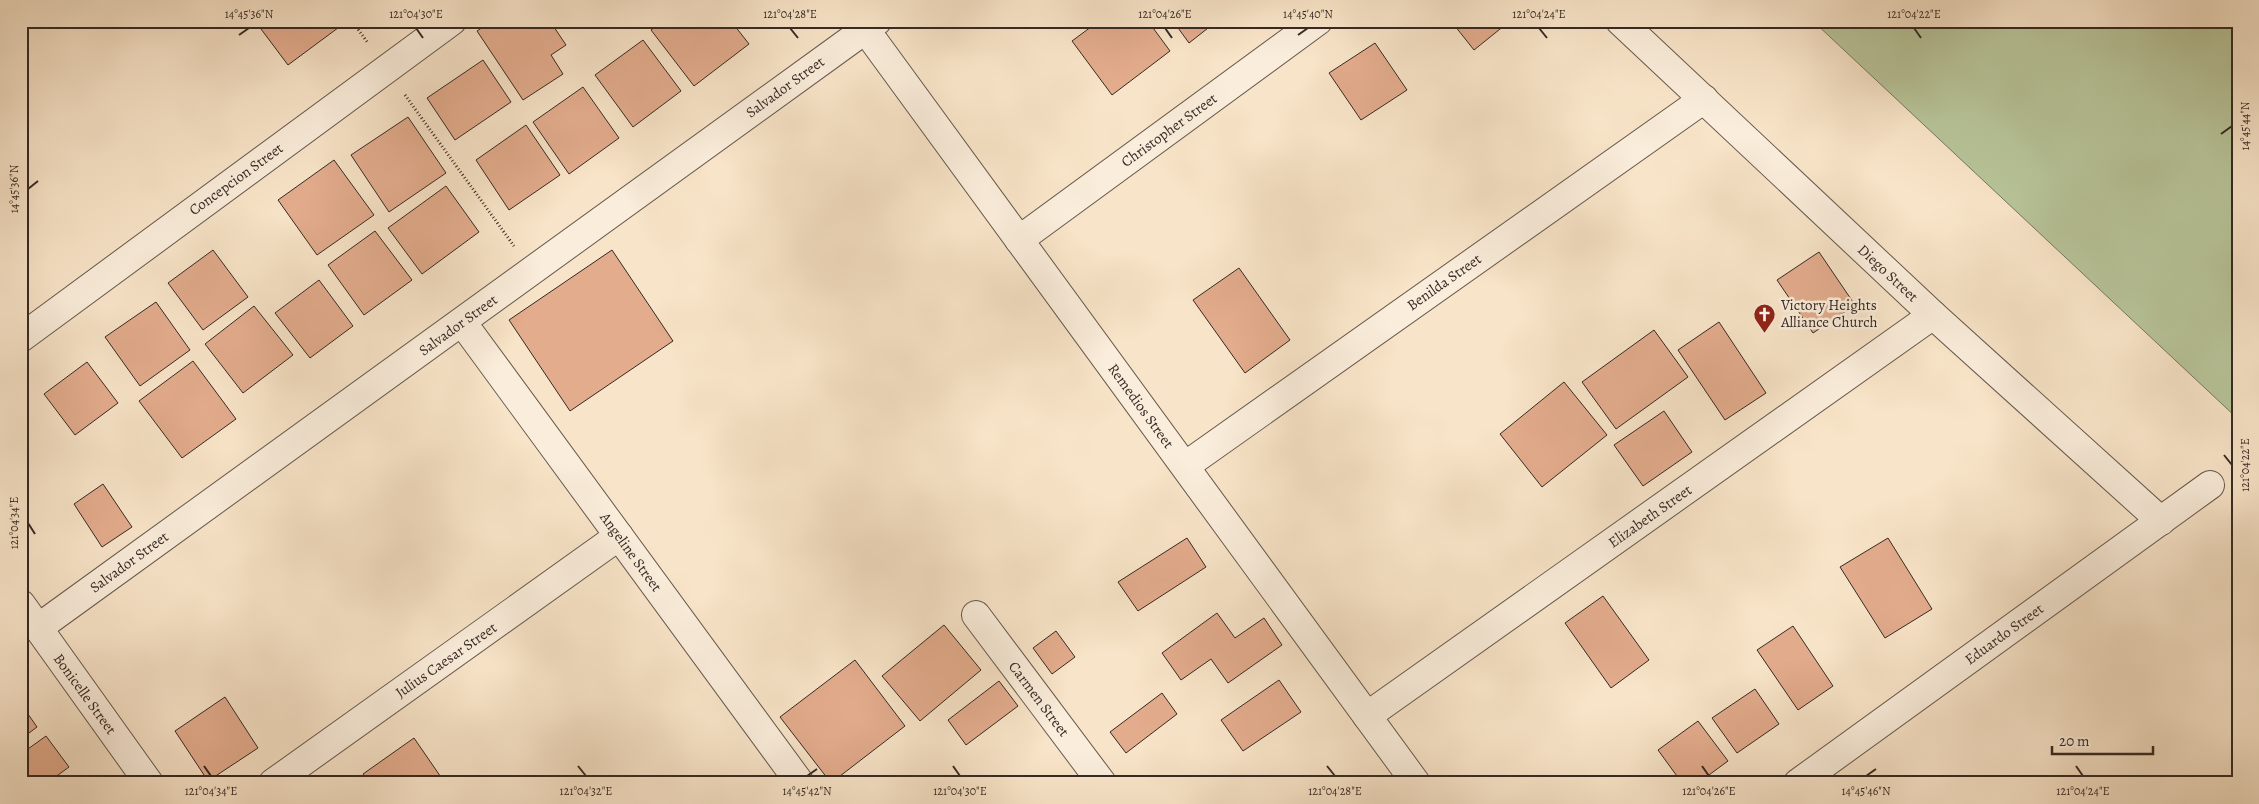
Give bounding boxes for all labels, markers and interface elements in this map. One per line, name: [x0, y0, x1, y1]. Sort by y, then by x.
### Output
text: 14°45'36"N: [225, 6, 274, 22]
text: 121°04'30"E: [389, 6, 443, 22]
text: 121°04'28"E: [763, 6, 817, 22]
text: 121°04'26"E: [1138, 6, 1192, 22]
text: 14°45'40"N: [1283, 6, 1333, 22]
text: 121°04'24"E: [1512, 6, 1566, 22]
text: 121°04'22"E: [1887, 6, 1941, 22]
street label: Salvador Street: [742, 52, 828, 122]
street label: Christopher Street: [1117, 88, 1221, 172]
text: 14°45'44"N: [2237, 101, 2253, 150]
street label: Concepcion Street: [185, 138, 287, 220]
text: 14°45'36"N: [6, 164, 22, 213]
street label: Diego Street: [1853, 240, 1923, 306]
street label: Benilda Street: [1403, 249, 1485, 315]
street label: Salvador Street: [415, 290, 501, 360]
place label: Victory Heights Alliance Church: [1780, 295, 1878, 332]
church icon: Victory Heights Alliance Church: [1753, 302, 1777, 333]
street label: Remedios Street: [1103, 360, 1179, 452]
text: 121°04'22"E: [2237, 438, 2253, 492]
street label: Elizabeth Street: [1604, 480, 1696, 552]
text: 121°04'34"E: [6, 497, 22, 549]
street label: Angeline Street: [595, 507, 667, 596]
street label: Salvador Street: [86, 527, 172, 597]
street label: Eduardo Street: [1961, 599, 2047, 669]
street label: Julius Caesar Street: [391, 618, 501, 702]
street label: Bonicelle Street: [49, 649, 121, 739]
street label: Carmen Street: [1004, 657, 1074, 741]
scale bar: [2052, 724, 2153, 756]
text: 20 m: [2059, 731, 2090, 751]
text: 121°04'34"E: [185, 783, 237, 799]
text: 121°04'32"E: [560, 783, 612, 799]
text: 14°45'42"N: [782, 783, 832, 799]
text: 121°04'30"E: [933, 783, 987, 799]
text: 121°04'28"E: [1308, 783, 1362, 799]
text: 121°04'26"E: [1682, 783, 1736, 799]
text: 14°45'46"N: [1841, 783, 1891, 799]
text: 121°04'24"E: [2056, 783, 2110, 799]

